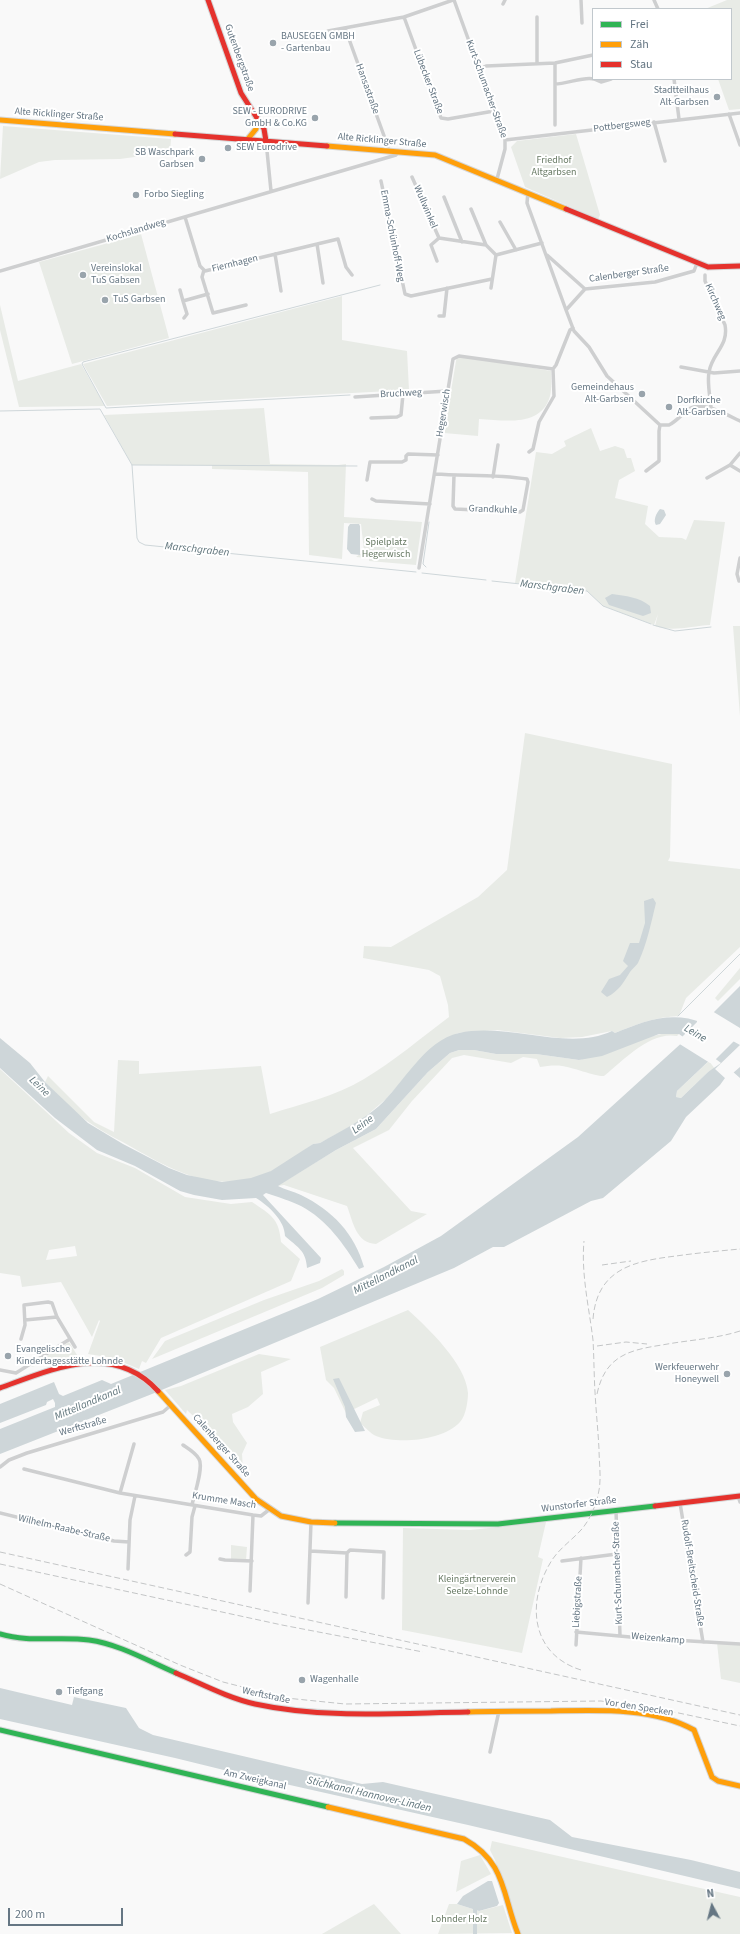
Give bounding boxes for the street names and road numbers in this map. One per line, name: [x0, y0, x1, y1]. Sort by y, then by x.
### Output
street label: Gutenbergstraße: [221, 23, 257, 93]
street label: Kurt-Schumacher-Straße: [463, 38, 509, 140]
street label: Lübecker Straße: [410, 48, 446, 116]
street label: Hansastraße: [352, 62, 382, 116]
street label: Alte Ricklinger Straße: [14, 106, 104, 124]
street label: Pottbergsweg: [593, 117, 651, 135]
street label: Alte Ricklinger Straße: [337, 131, 427, 151]
street label: Wullwinkel: [411, 184, 439, 230]
street label: Emma-Schünhoff-Weg: [377, 189, 407, 283]
street label: Kochslandweg: [105, 216, 167, 246]
street label: Fiernhagen: [211, 252, 259, 276]
street label: Calenberger Straße: [588, 262, 670, 286]
street label: Kirchweg: [702, 282, 728, 322]
street label: Bruchweg: [380, 387, 422, 401]
street label: Hegerwisch: [434, 388, 454, 438]
street label: Grandkuhle: [468, 503, 518, 517]
street label: Calenberger Straße: [190, 1412, 252, 1480]
street label: Werftstraße: [58, 1415, 108, 1439]
street label: Krumme Masch: [191, 1490, 257, 1512]
street label: Wunstorfer Straße: [541, 1494, 617, 1516]
street label: Wilhelm-Raabe-Straße: [17, 1513, 111, 1545]
street label: Rudolf-Breitscheid-Straße: [678, 1519, 706, 1627]
street label: Kurt-Schumacher-Straße: [610, 1521, 626, 1625]
street label: Liebigstraße: [571, 1576, 585, 1628]
street label: Weizenkamp: [631, 1631, 685, 1647]
street label: Werftstraße: [241, 1685, 291, 1707]
street label: Vor den Specken: [604, 1697, 674, 1719]
street label: Am Zweigkanal: [223, 1767, 287, 1793]

